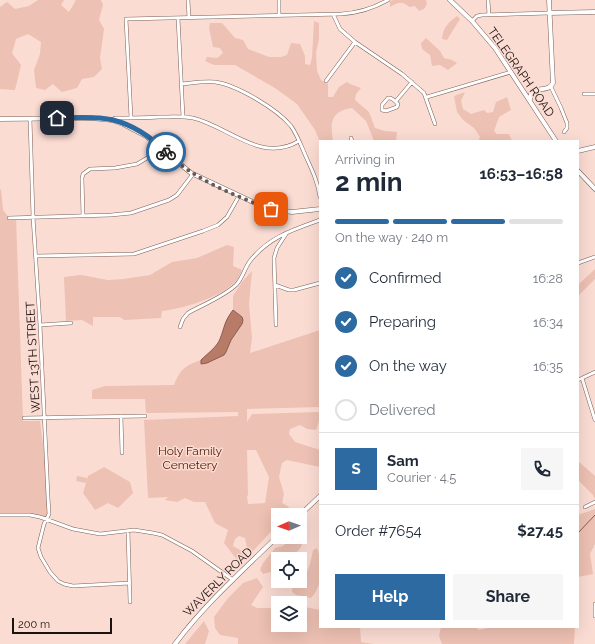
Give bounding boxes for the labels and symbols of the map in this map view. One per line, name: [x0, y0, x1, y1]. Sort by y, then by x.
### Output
street label: TELEGRAPH ROAD: [485, 25, 557, 120]
pin: [40, 101, 74, 135]
courier: [146, 132, 186, 172]
pin: [254, 192, 288, 226]
street label: WEST 13TH STREET: [23, 300, 43, 413]
park label: Holy Family Cemetery: [158, 444, 223, 472]
north arrow: [271, 508, 307, 544]
street label: WAVERLY ROAD: [181, 544, 256, 619]
scale bar: [12, 616, 112, 635]

